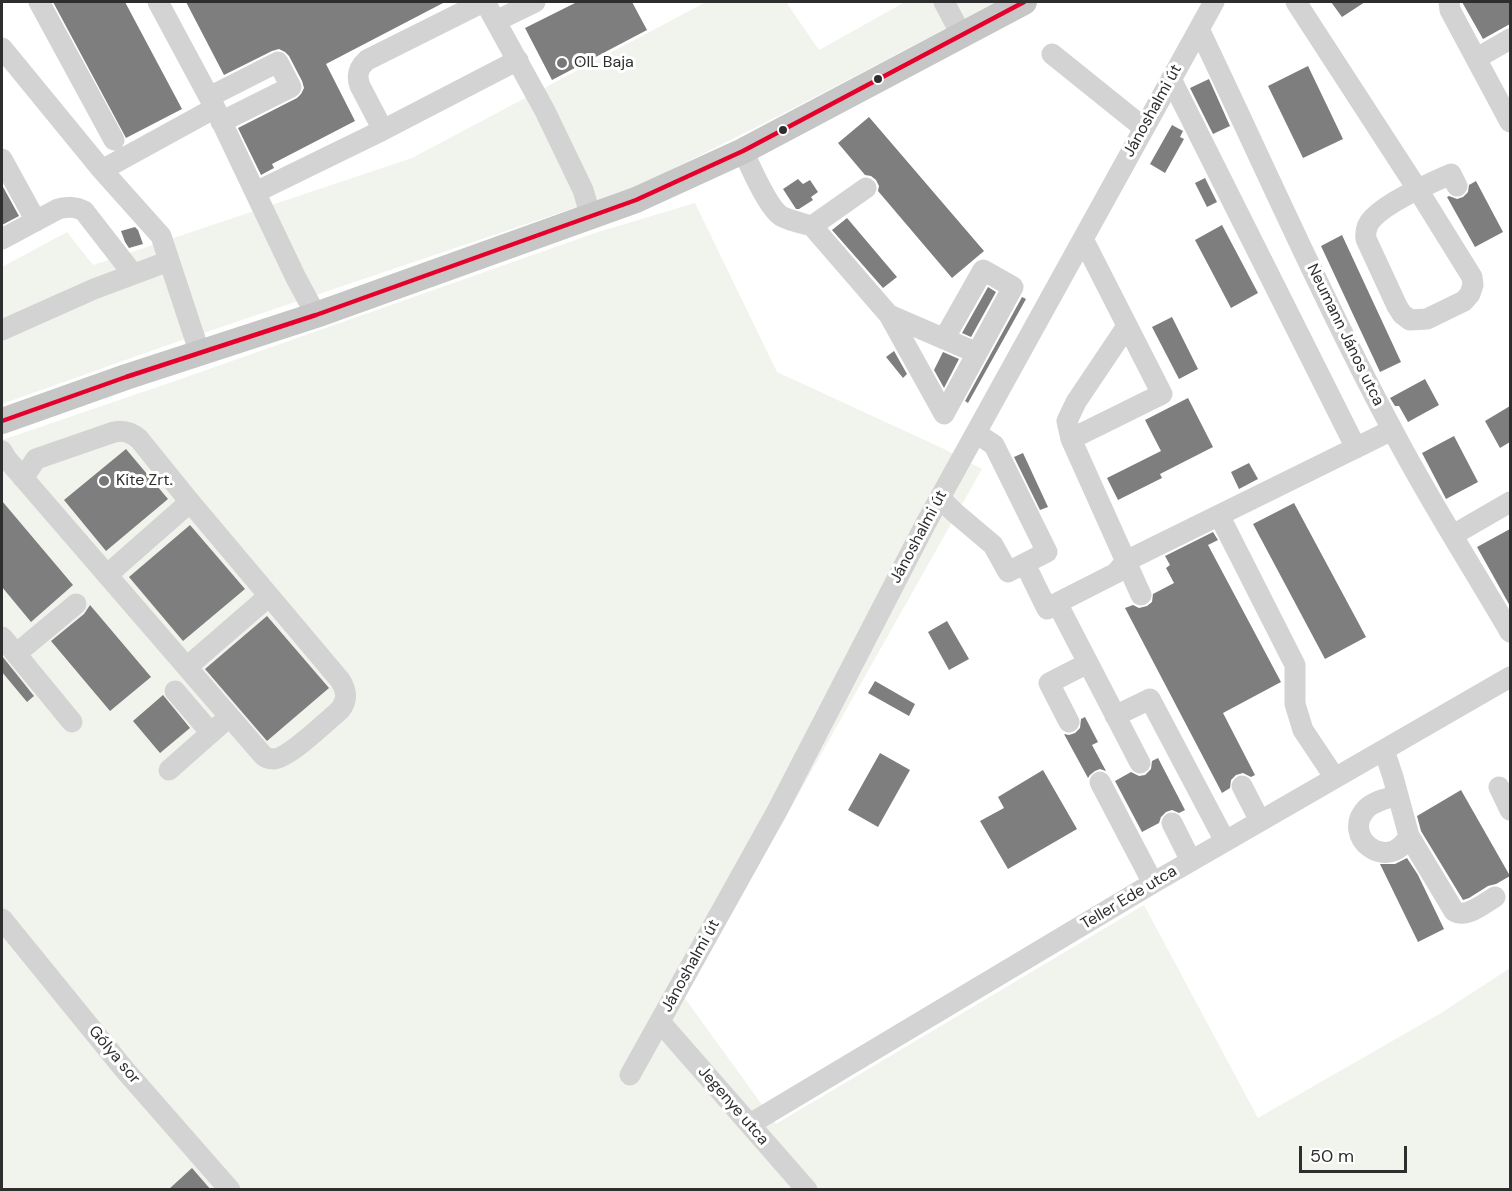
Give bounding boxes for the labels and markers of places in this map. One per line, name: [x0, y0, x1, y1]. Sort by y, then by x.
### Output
place label: OIL Baja: [574, 53, 634, 73]
marker: OIL Baja: [555, 56, 569, 70]
unlabelled marker: [872, 73, 884, 85]
unlabelled marker: [777, 124, 789, 136]
place label: Kite Zrt.: [116, 471, 173, 491]
marker: Kite Zrt.: [97, 474, 111, 488]

